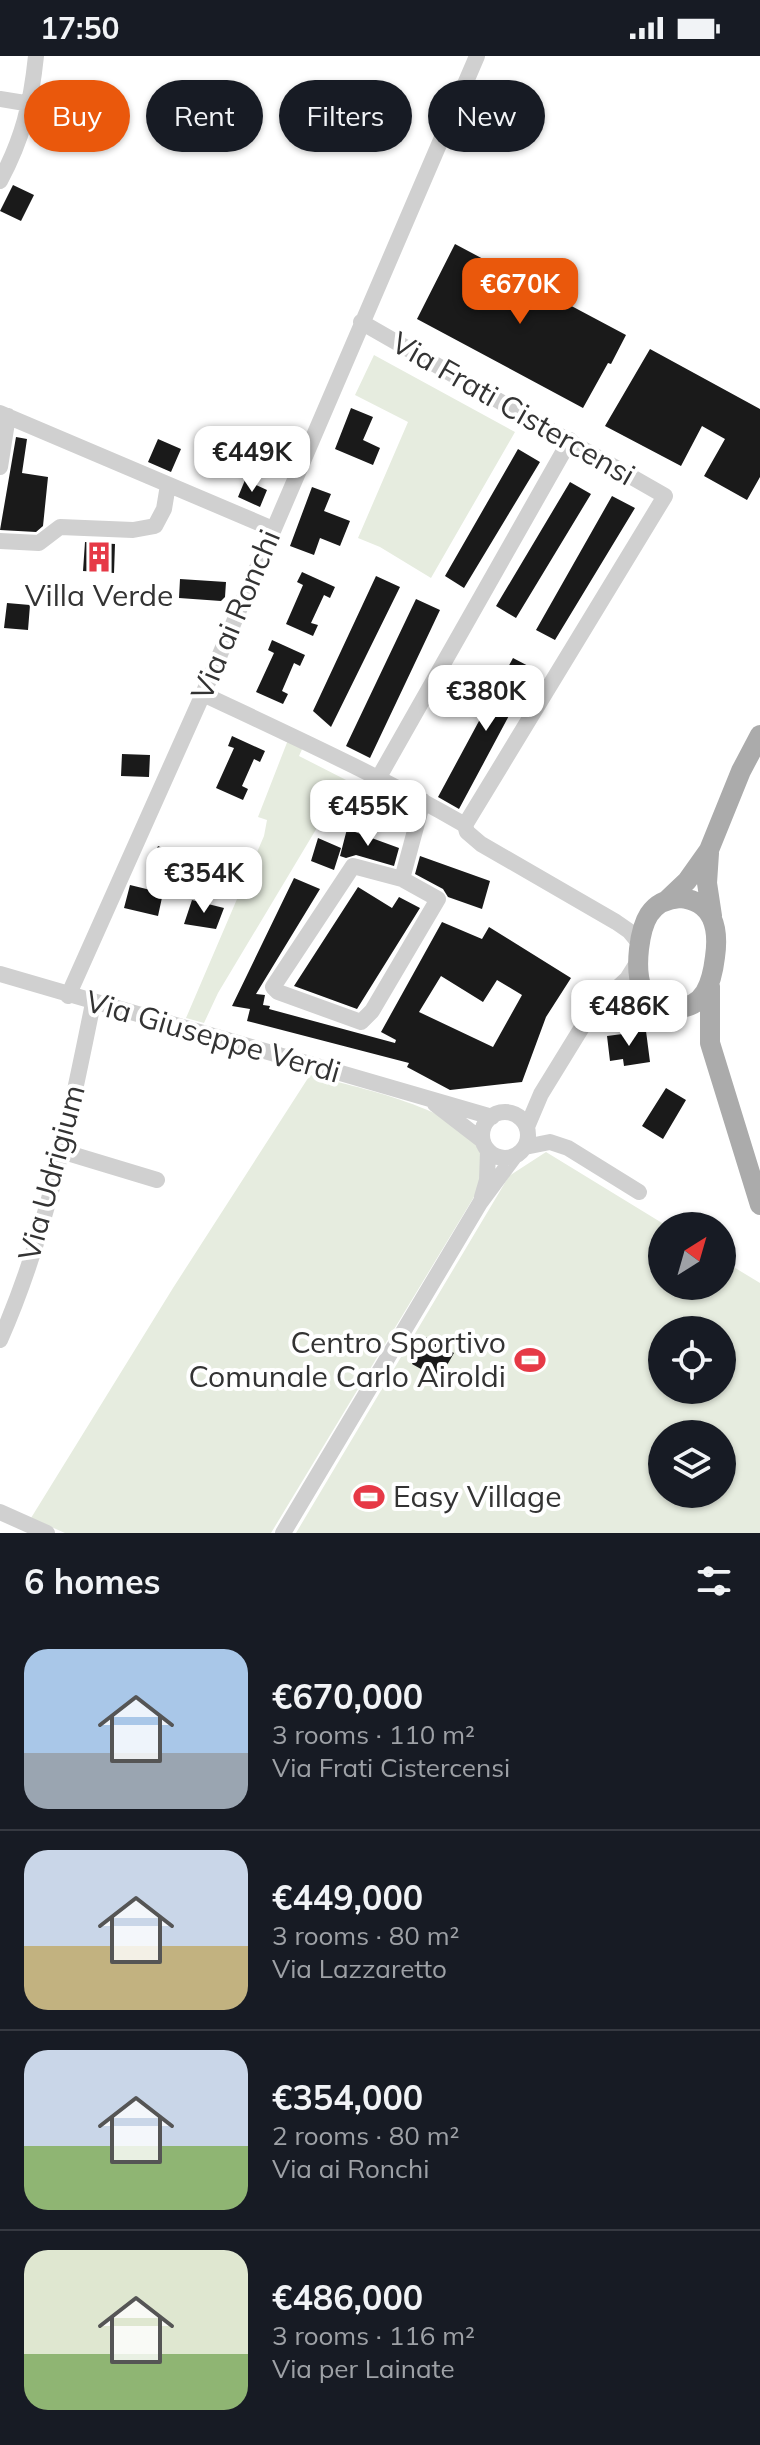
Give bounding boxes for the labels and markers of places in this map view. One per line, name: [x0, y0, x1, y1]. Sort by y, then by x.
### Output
pin: €670K: [464, 258, 576, 326]
pin: €449K: [196, 426, 308, 494]
building icon: Villa Verde: [82, 540, 116, 574]
place label: Villa Verde: [25, 576, 173, 614]
pin: €380K: [430, 665, 542, 733]
pin: €455K: [312, 780, 424, 848]
pin: €354K: [148, 847, 260, 915]
pin: €486K: [573, 980, 685, 1048]
place label: Centro Sportivo Comunale Carlo Airoldi: [189, 1323, 506, 1395]
sports icon: Centro Sportivo Comunale Carlo Airoldi: [513, 1343, 547, 1377]
place label: Easy Village: [393, 1477, 562, 1515]
sports icon: Easy Village: [352, 1480, 386, 1514]

